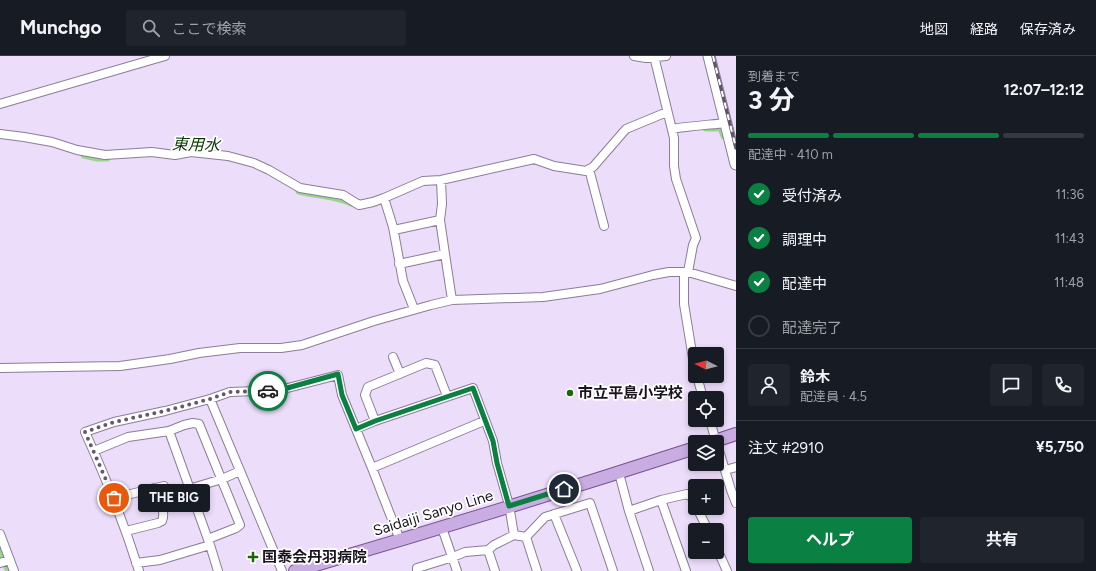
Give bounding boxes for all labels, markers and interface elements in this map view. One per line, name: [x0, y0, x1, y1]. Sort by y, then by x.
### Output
search box: [126, 10, 406, 46]
text: Munchgo: [20, 16, 102, 39]
icon: search: [140, 17, 162, 39]
text: ここで検索: [172, 20, 247, 38]
text: 地図: [920, 21, 948, 38]
text: 経路: [970, 21, 998, 38]
text: 保存済み: [1020, 21, 1076, 38]
text: 到着まで: [748, 69, 800, 84]
text: 12:07–12:12: [1004, 81, 1084, 99]
text: 3 分: [748, 84, 795, 116]
water label: 東用水: [172, 134, 222, 155]
text: 配達中 · 410 m: [748, 147, 833, 162]
icon: check: [748, 183, 770, 205]
text: 受付済み: [782, 187, 842, 205]
text: 11:36: [1056, 187, 1084, 202]
icon: check: [748, 227, 770, 249]
text: 調理中: [782, 231, 827, 249]
text: 11:43: [1055, 231, 1084, 246]
icon: check: [748, 271, 770, 293]
text: 配達中: [782, 275, 827, 293]
text: 11:48: [1054, 275, 1084, 290]
text: 配達完了: [782, 319, 842, 337]
north arrow: [688, 347, 724, 383]
map controls: [688, 347, 724, 559]
button: person: [748, 364, 790, 406]
button: chat: [990, 364, 1032, 406]
button: phone: [1042, 364, 1084, 406]
text: 鈴木: [800, 368, 830, 386]
courier: [248, 371, 288, 411]
icon: car: [257, 380, 279, 402]
place label: 市立平島小学校: [578, 384, 683, 402]
marker: 市立平島小学校: [565, 388, 575, 398]
text: 配達員 · 4.5: [800, 389, 867, 404]
button: locate: [688, 391, 724, 427]
button: layers: [688, 435, 724, 471]
text: ¥5,750: [1036, 438, 1084, 456]
text: 注文 #2910: [748, 439, 824, 457]
pin: [547, 472, 581, 506]
icon: home: [553, 478, 575, 500]
button: +: [688, 479, 724, 515]
pin: [97, 481, 131, 515]
callout: THE BIG: [138, 484, 210, 512]
street label: Saidaiji Sanyo Line: [371, 486, 495, 540]
icon: bag: [103, 487, 125, 509]
text: THE BIG: [149, 490, 199, 505]
button: ヘルプ: [748, 517, 912, 563]
button: 共有: [920, 517, 1084, 563]
button: −: [688, 523, 724, 559]
place label: 国泰会丹羽病院: [262, 548, 367, 566]
marker: 国泰会丹羽病院: [247, 551, 259, 563]

